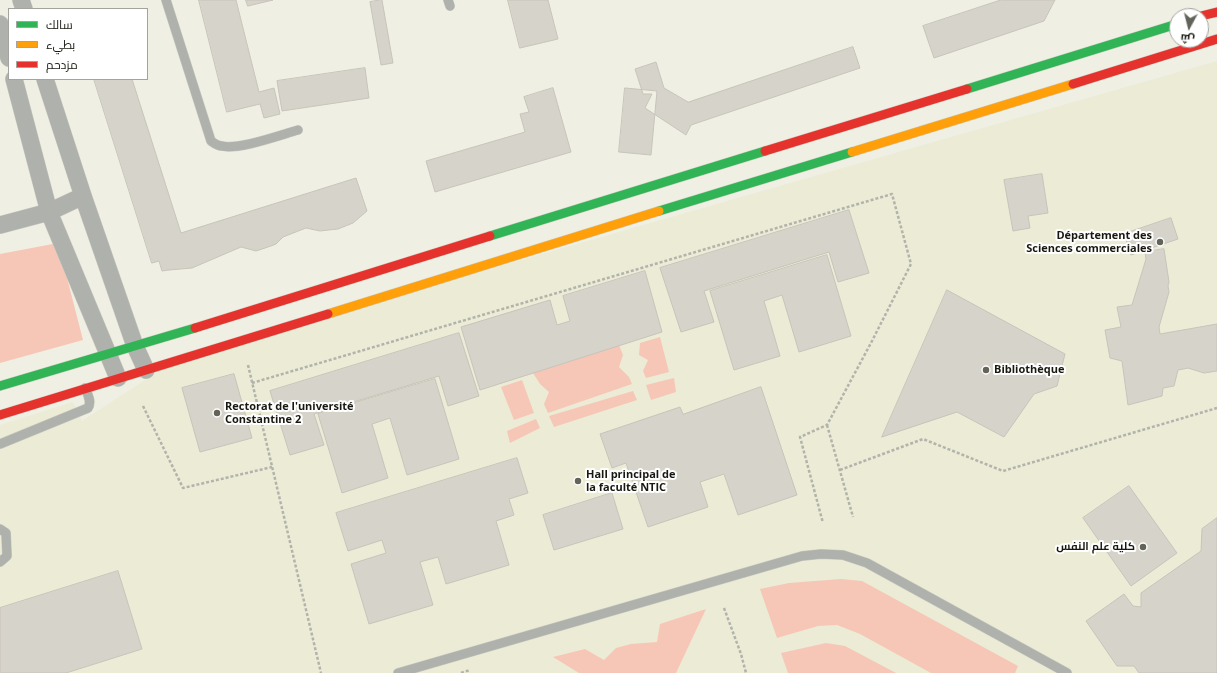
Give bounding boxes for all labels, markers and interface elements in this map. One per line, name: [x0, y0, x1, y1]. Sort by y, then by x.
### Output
legend: [8, 8, 148, 80]
north arrow: [1169, 8, 1209, 48]
text: سالك: [46, 16, 73, 33]
text: ش: [1180, 31, 1196, 48]
text: بطيء: [46, 36, 75, 53]
text: مزدحم: [46, 56, 78, 73]
place label: Département des Sciences commerciales: [1026, 229, 1152, 255]
marker: Département des Sciences commerciales: [1155, 237, 1165, 247]
place label: Bibliothèque: [994, 363, 1064, 377]
marker: Bibliothèque: [981, 365, 991, 375]
place label: Rectorat de l'université Constantine 2: [225, 400, 354, 426]
marker: Rectorat de l'université Constantine 2: [212, 408, 222, 418]
place label: Hall principal de la faculté NTIC: [586, 468, 675, 494]
marker: Hall principal de la faculté NTIC: [573, 476, 583, 486]
place label: كلية علم النفس: [1056, 540, 1135, 554]
marker: كلية علم النفس: [1138, 542, 1148, 552]

